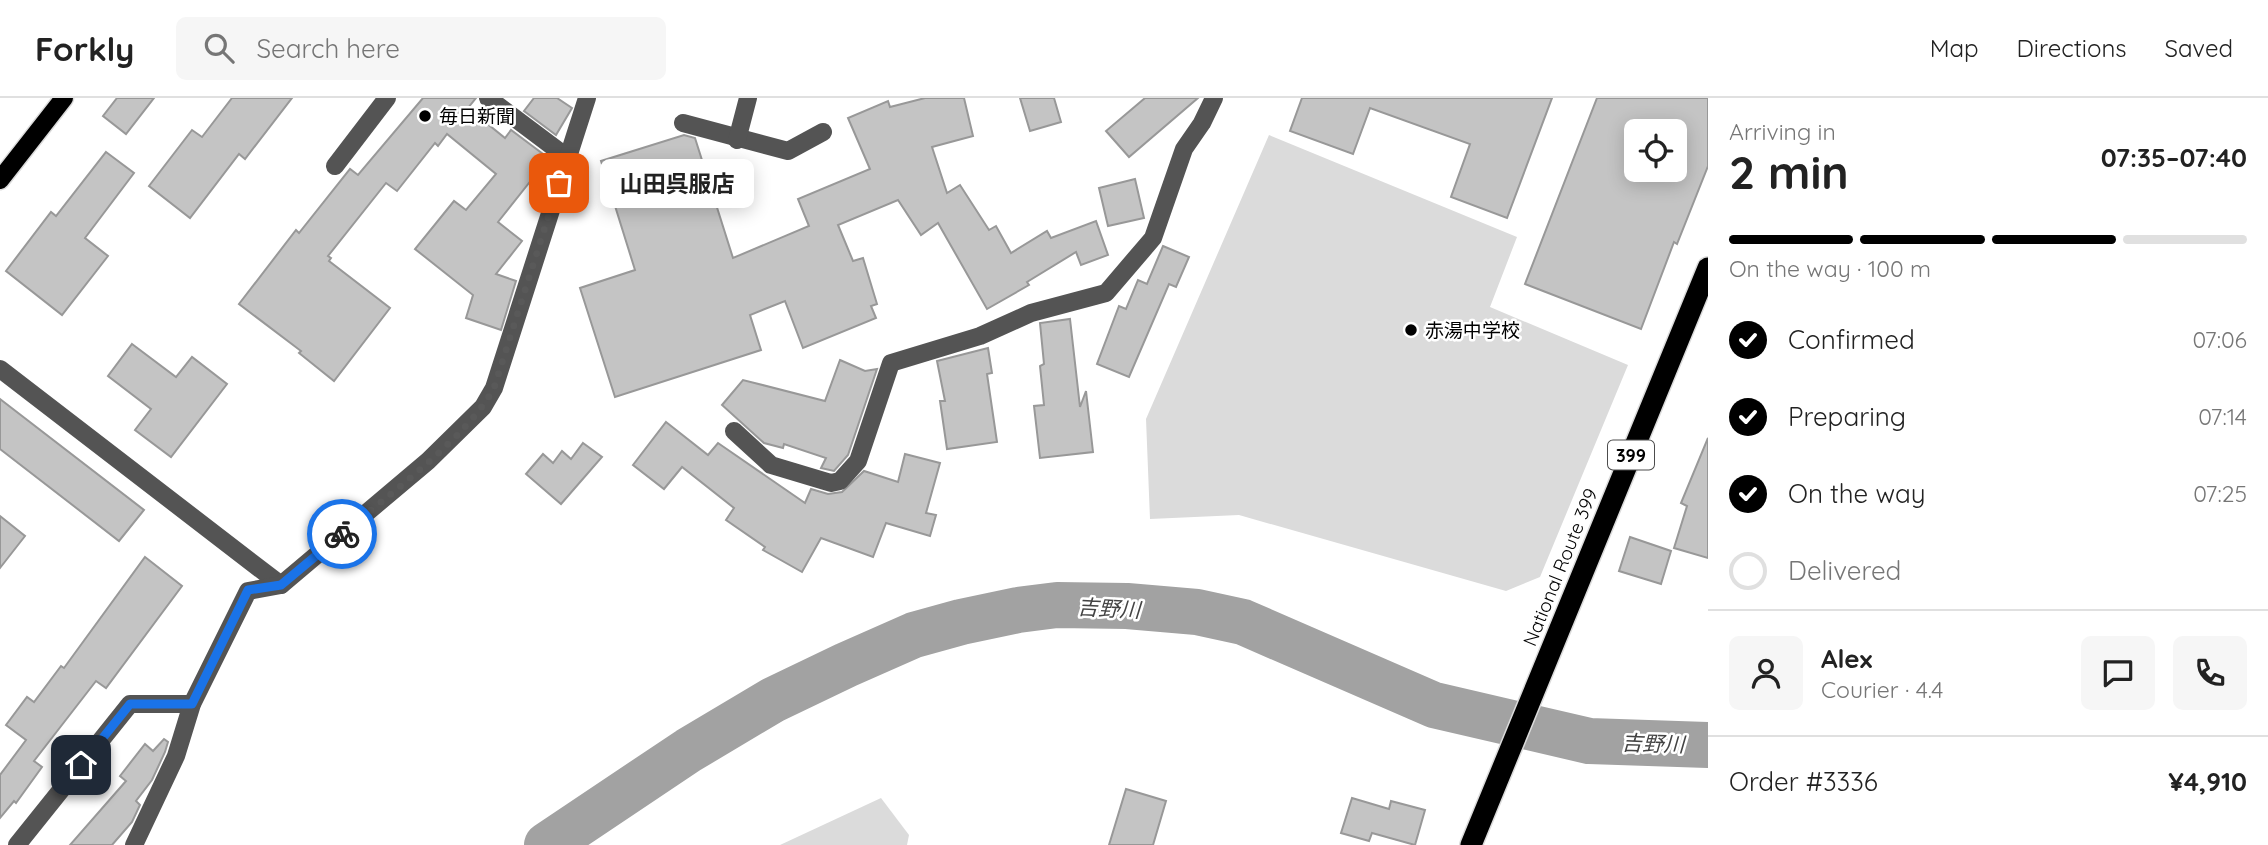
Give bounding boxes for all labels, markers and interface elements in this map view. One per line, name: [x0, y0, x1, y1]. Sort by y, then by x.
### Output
search box: [176, 17, 666, 80]
text: Forkly: [35, 28, 134, 69]
icon: search: [200, 29, 238, 67]
text: Search here: [256, 32, 400, 65]
text: Map: [1930, 33, 1979, 63]
text: Directions: [2017, 33, 2127, 63]
text: Saved: [2165, 33, 2233, 63]
place label: 毎日新聞: [439, 104, 515, 128]
marker: 毎日新聞: [417, 108, 433, 124]
text: Arriving in: [1729, 117, 1836, 146]
map controls: [1624, 119, 1687, 182]
button: locate: [1624, 119, 1687, 182]
text: 07:35–07:40: [2101, 141, 2247, 174]
text: 2 min: [1729, 143, 1849, 201]
pin: [529, 153, 589, 213]
callout: 山田呉服店: [601, 158, 755, 208]
icon: bag: [540, 164, 578, 202]
text: 山田呉服店: [620, 169, 735, 198]
text: On the way · 100 m: [1729, 254, 1931, 283]
place label: 赤湯中学校: [1425, 318, 1520, 342]
icon: check: [1729, 321, 1767, 359]
marker: 赤湯中学校: [1403, 322, 1419, 338]
text: Confirmed: [1788, 323, 1915, 356]
text: 07:06: [2192, 325, 2247, 354]
icon: check: [1729, 398, 1767, 436]
text: Preparing: [1788, 400, 1906, 433]
text: 07:14: [2198, 402, 2247, 431]
road number: 399: [1608, 440, 1654, 470]
icon: check: [1729, 475, 1767, 513]
text: On the way: [1788, 477, 1926, 510]
text: 07:25: [2193, 479, 2247, 508]
street label: National Route 399: [1517, 485, 1603, 649]
courier: [307, 499, 377, 569]
icon: bike: [323, 515, 361, 553]
text: Delivered: [1788, 554, 1901, 587]
water label: 吉野川: [1077, 593, 1143, 623]
button: person: [1729, 636, 1803, 710]
button: chat: [2081, 636, 2155, 710]
button: phone: [2173, 636, 2247, 710]
text: Alex: [1821, 642, 1872, 675]
text: Courier · 4.4: [1821, 675, 1943, 704]
water label: 吉野川: [1621, 729, 1687, 757]
pin: [51, 735, 111, 795]
icon: home: [62, 746, 100, 784]
text: Order #3336: [1729, 765, 1878, 798]
text: ¥4,910: [2168, 765, 2247, 798]

